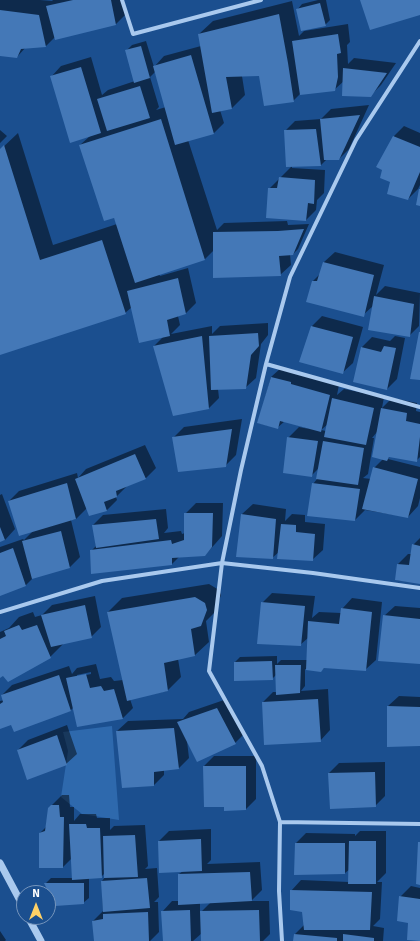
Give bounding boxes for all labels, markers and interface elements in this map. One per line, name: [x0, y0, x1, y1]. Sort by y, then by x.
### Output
north arrow: [16, 885, 56, 925]
text: N: [32, 887, 40, 900]

